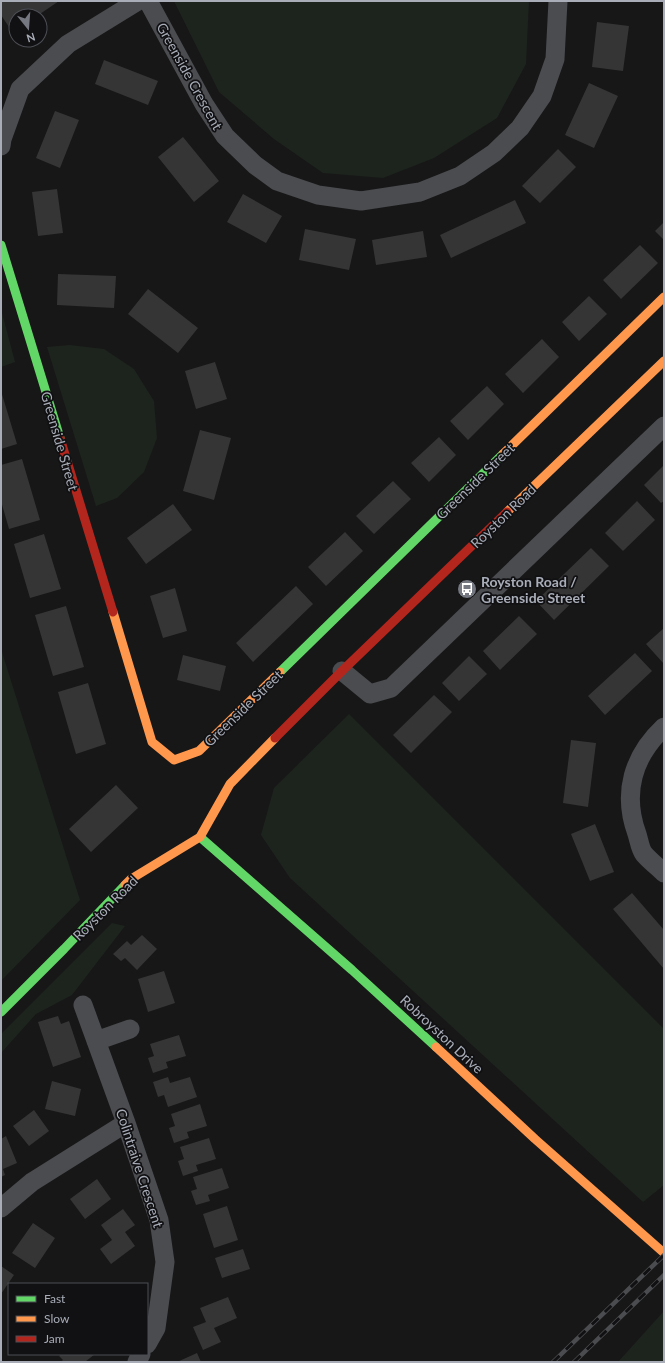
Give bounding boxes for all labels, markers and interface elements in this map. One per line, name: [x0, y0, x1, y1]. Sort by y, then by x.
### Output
north arrow: [8, 8, 48, 48]
street label: Greenside Crescent: [153, 19, 227, 133]
text: N: [25, 31, 37, 45]
street label: Greenside Street: [38, 389, 82, 493]
street label: Greenside Street: [432, 439, 518, 523]
street label: Royston Road: [467, 481, 539, 551]
place label: Royston Road / Greenside Street: [481, 573, 586, 606]
bus stop icon: Royston Road / Greenside Street: [456, 578, 478, 600]
street label: Greenside Street: [200, 666, 286, 750]
street label: Royston Road: [69, 872, 141, 944]
street label: Robroyston Drive: [397, 991, 487, 1077]
street label: Colintraive Crescent: [113, 1106, 167, 1230]
legend: [8, 1283, 148, 1355]
text: Fast: [44, 1291, 66, 1306]
text: Slow: [44, 1311, 70, 1326]
text: Jam: [44, 1331, 65, 1346]

